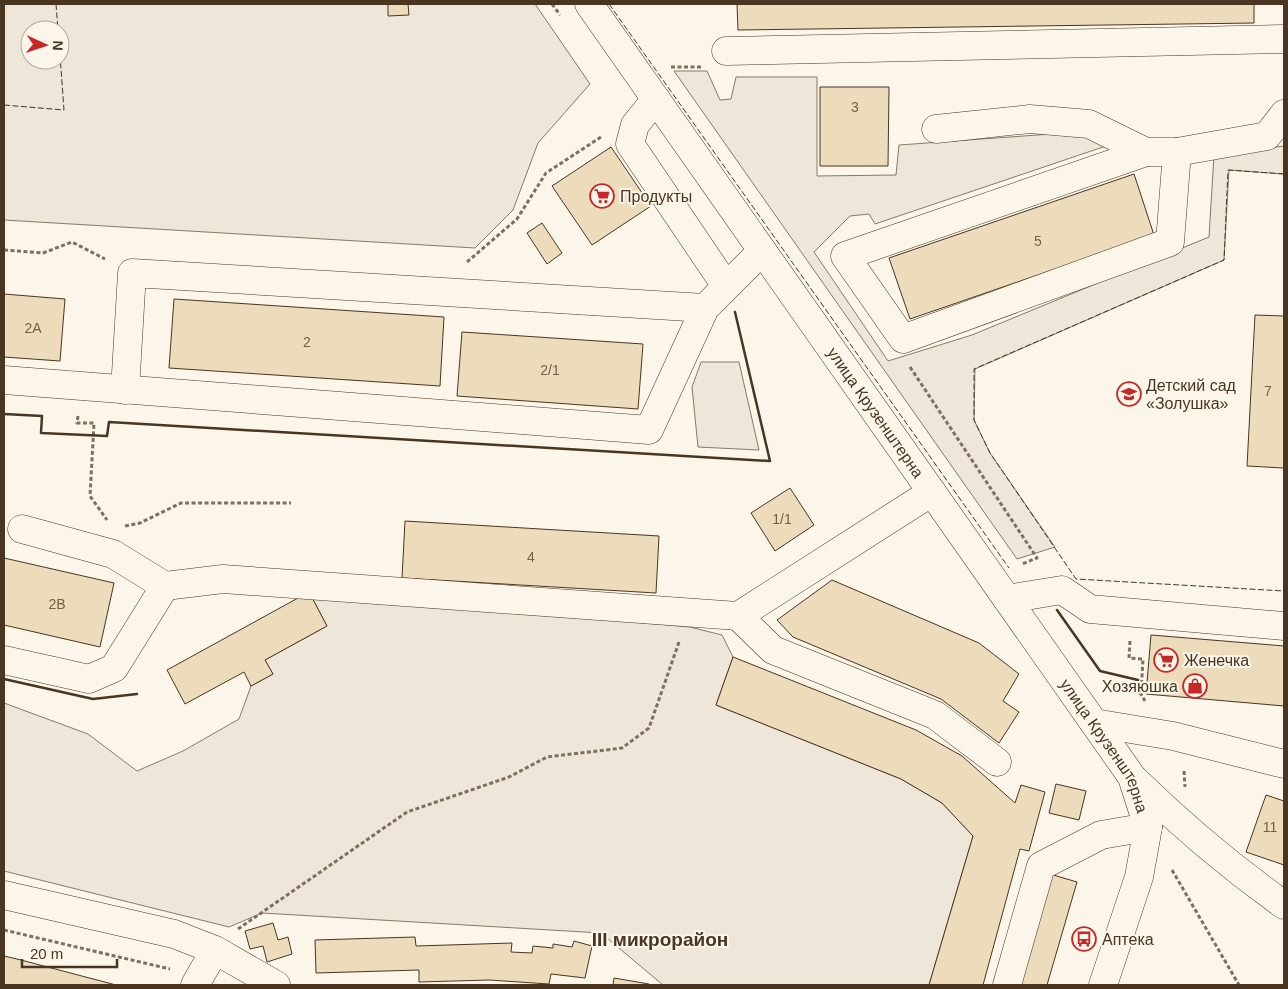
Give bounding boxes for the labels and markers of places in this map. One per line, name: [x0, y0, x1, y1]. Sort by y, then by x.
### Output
supermarket icon: Продукты: [589, 183, 615, 209]
place label: Продукты: [620, 188, 692, 205]
place label: Детский сад «Золушка»: [1146, 377, 1237, 412]
school or university icon: Детский сад «Золушка»: [1116, 381, 1142, 407]
supermarket icon: Женечка: [1153, 647, 1179, 673]
place label: Женечка: [1184, 652, 1249, 669]
shop icon: Хозяюшка: [1182, 673, 1208, 699]
place label: Хозяюшка: [1102, 678, 1178, 695]
bus stop icon: Аптека: [1071, 926, 1097, 952]
place label: Аптека: [1102, 931, 1154, 948]

